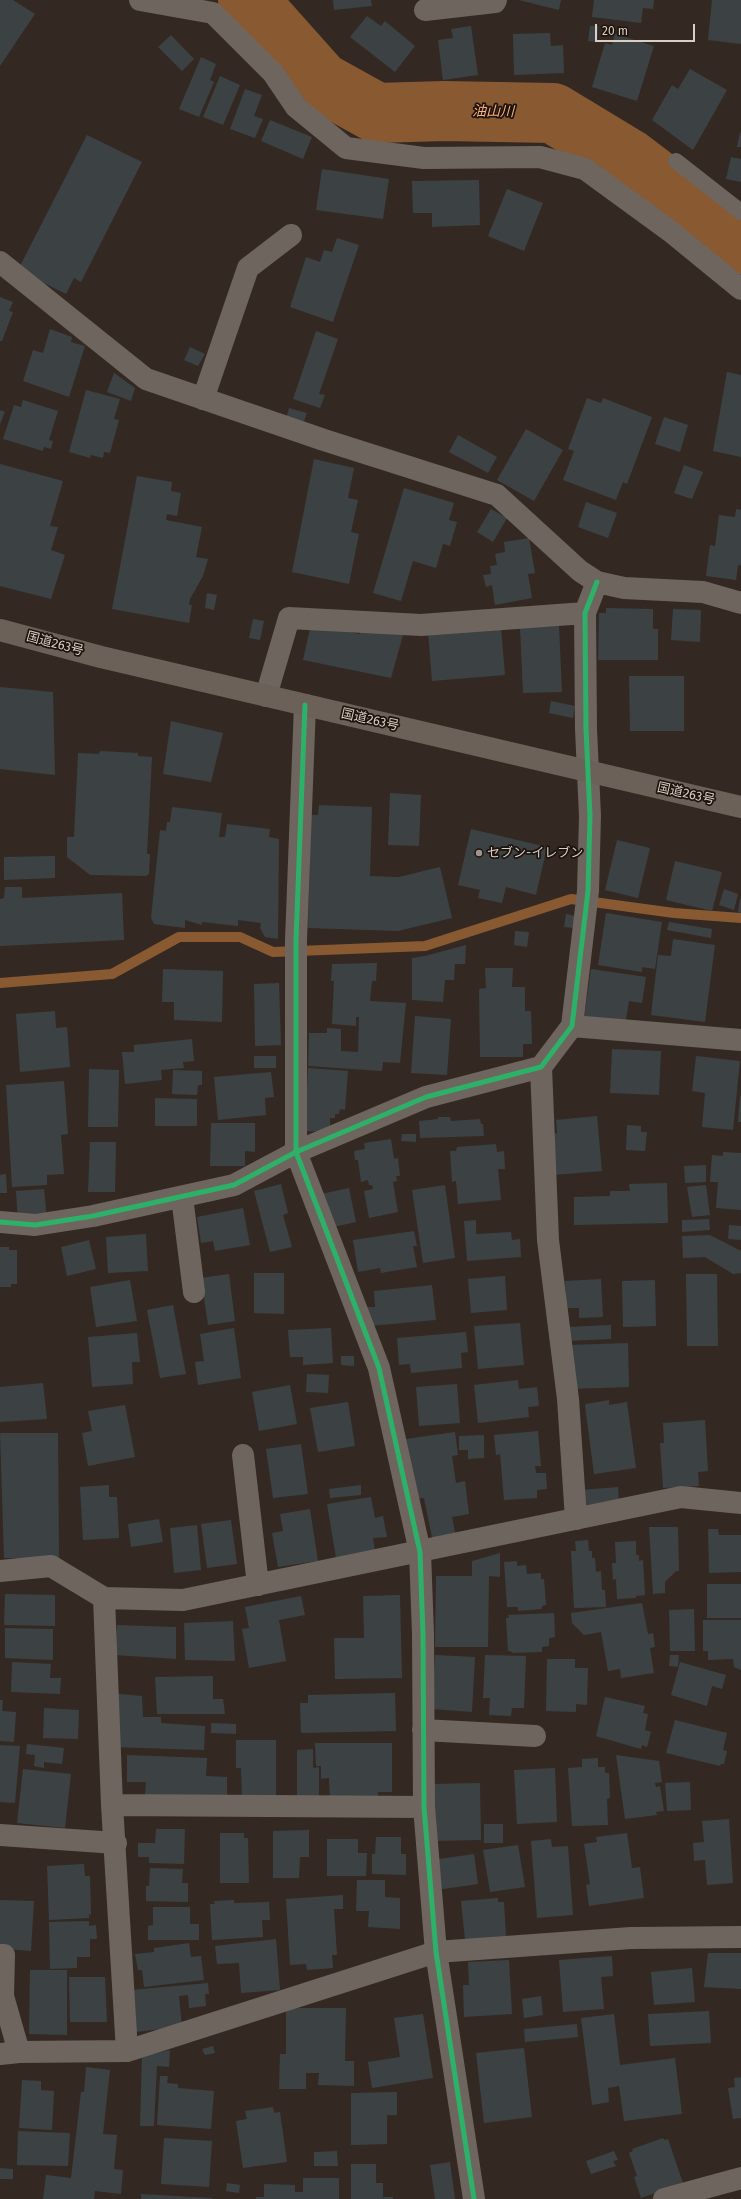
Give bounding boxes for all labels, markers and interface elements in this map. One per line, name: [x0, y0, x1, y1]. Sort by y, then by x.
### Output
scale bar: [597, 16, 697, 42]
text: 20 m: [602, 24, 628, 38]
water label: 油山川: [472, 103, 514, 121]
street label: 国道263号: [25, 629, 85, 659]
street label: 国道263号: [340, 706, 400, 734]
street label: 国道263号: [656, 780, 716, 808]
place label: セブン-イレブン: [487, 845, 583, 861]
marker: セブン-イレブン: [474, 848, 484, 858]

